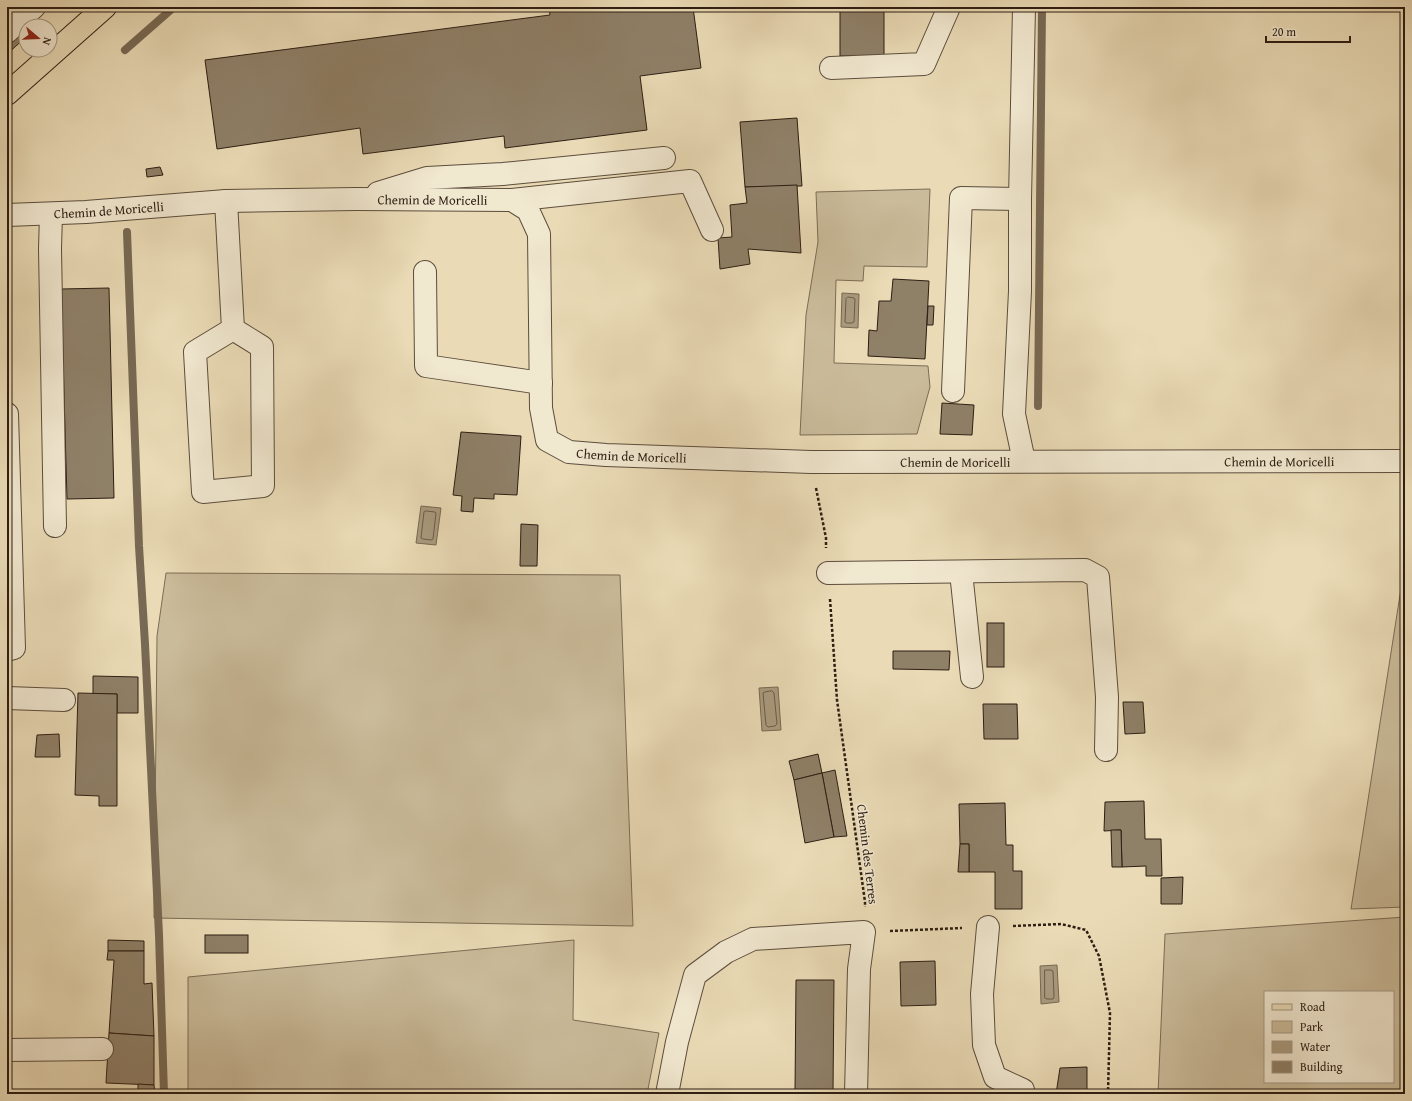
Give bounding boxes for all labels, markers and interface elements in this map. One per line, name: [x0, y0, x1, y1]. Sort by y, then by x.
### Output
north arrow: [18, 18, 58, 58]
scale bar: [1266, 18, 1350, 44]
text: 20 m: [1272, 23, 1296, 40]
text: N: [38, 35, 56, 48]
street label: Chemin de Moricelli: [377, 190, 488, 210]
street label: Chemin de Moricelli: [54, 197, 165, 223]
street label: Chemin de Moricelli: [576, 444, 687, 468]
street label: Chemin de Moricelli: [1224, 452, 1335, 471]
street label: Chemin de Moricelli: [900, 453, 1011, 472]
street label: Chemin des Terres: [852, 803, 883, 905]
legend: [1264, 991, 1394, 1083]
text: Road: [1300, 998, 1326, 1015]
text: Park: [1300, 1018, 1324, 1035]
text: Water: [1300, 1038, 1330, 1055]
text: Building: [1300, 1058, 1343, 1075]

